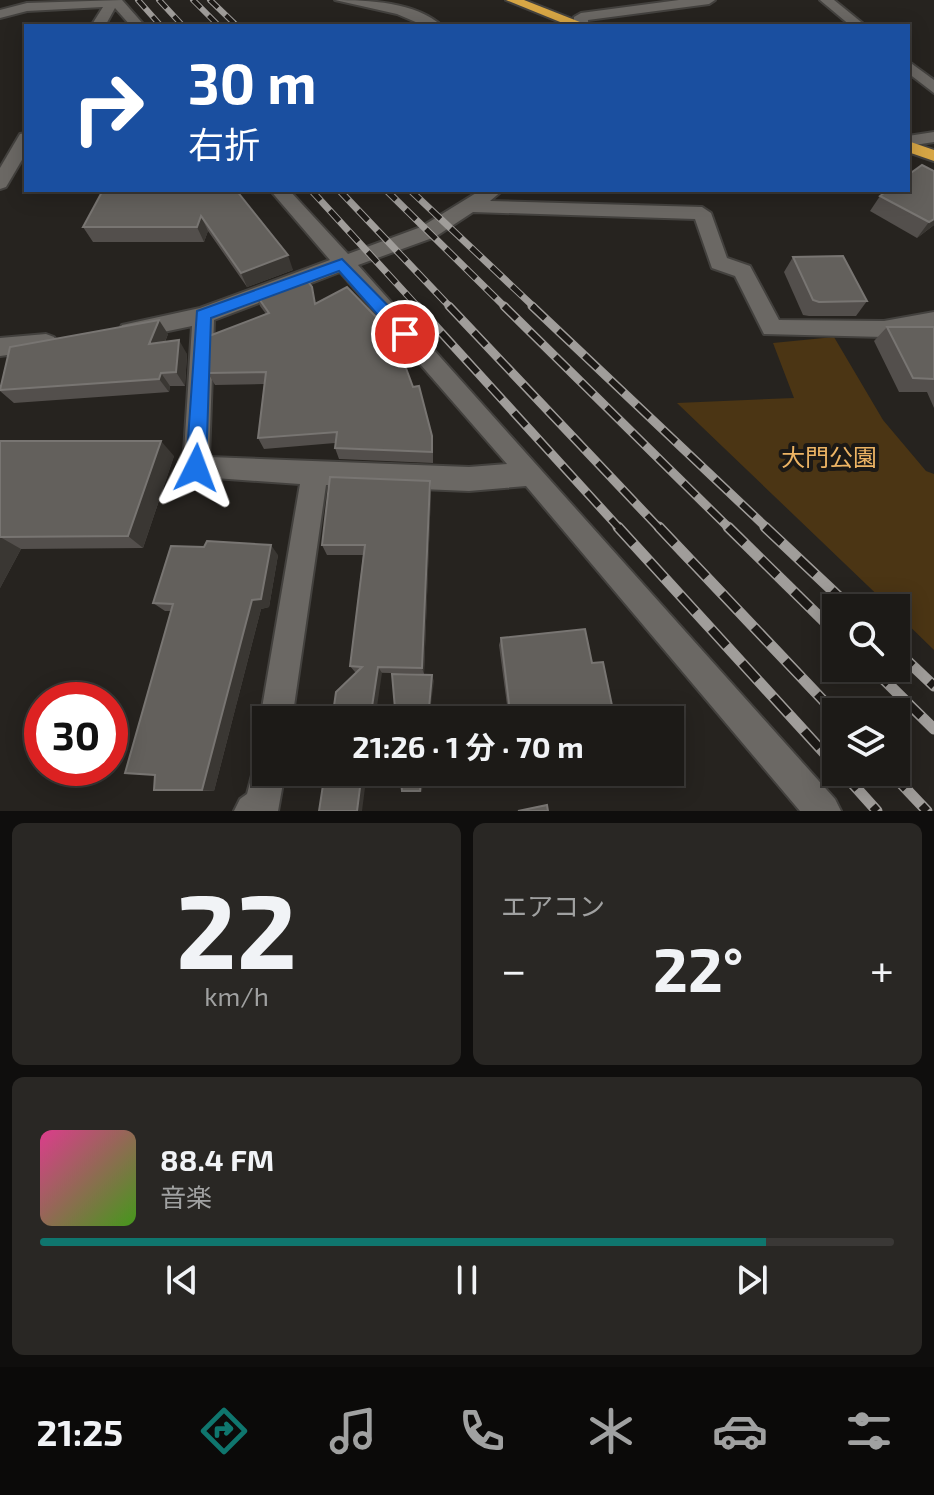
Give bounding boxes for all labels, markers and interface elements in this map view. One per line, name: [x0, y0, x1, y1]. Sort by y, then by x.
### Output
text: 30 m: [188, 48, 317, 115]
icon: right: [56, 56, 160, 160]
text: 右折: [188, 122, 260, 165]
pin: [371, 300, 439, 368]
icon: arrive: [383, 312, 427, 356]
position arrow: [154, 426, 238, 510]
park label: 大門公園: [781, 442, 877, 471]
map controls: [822, 594, 910, 786]
button: search: [822, 594, 910, 682]
speed limit sign: 30: [24, 682, 128, 786]
button: layers: [822, 698, 910, 786]
text: 21:26 · 1 分 · 70 m: [352, 728, 584, 764]
text: 22: [176, 865, 297, 990]
text: エアコン: [501, 890, 605, 921]
text: 22°: [653, 932, 743, 1004]
text: −: [501, 942, 527, 995]
text: +: [870, 942, 894, 995]
text: km/h: [204, 980, 269, 1011]
text: 88.4 FM: [160, 1141, 274, 1177]
text: 音楽: [160, 1181, 212, 1212]
icon: previous: [160, 1258, 204, 1302]
icon: pause: [445, 1258, 489, 1302]
icon: next: [730, 1258, 774, 1302]
icon: directions: [196, 1403, 252, 1459]
icon: music: [325, 1403, 381, 1459]
icon: phone: [454, 1403, 510, 1459]
icon: climate: [583, 1403, 639, 1459]
icon: car: [712, 1403, 768, 1459]
icon: filters: [841, 1403, 897, 1459]
text: 21:25: [37, 1410, 123, 1453]

